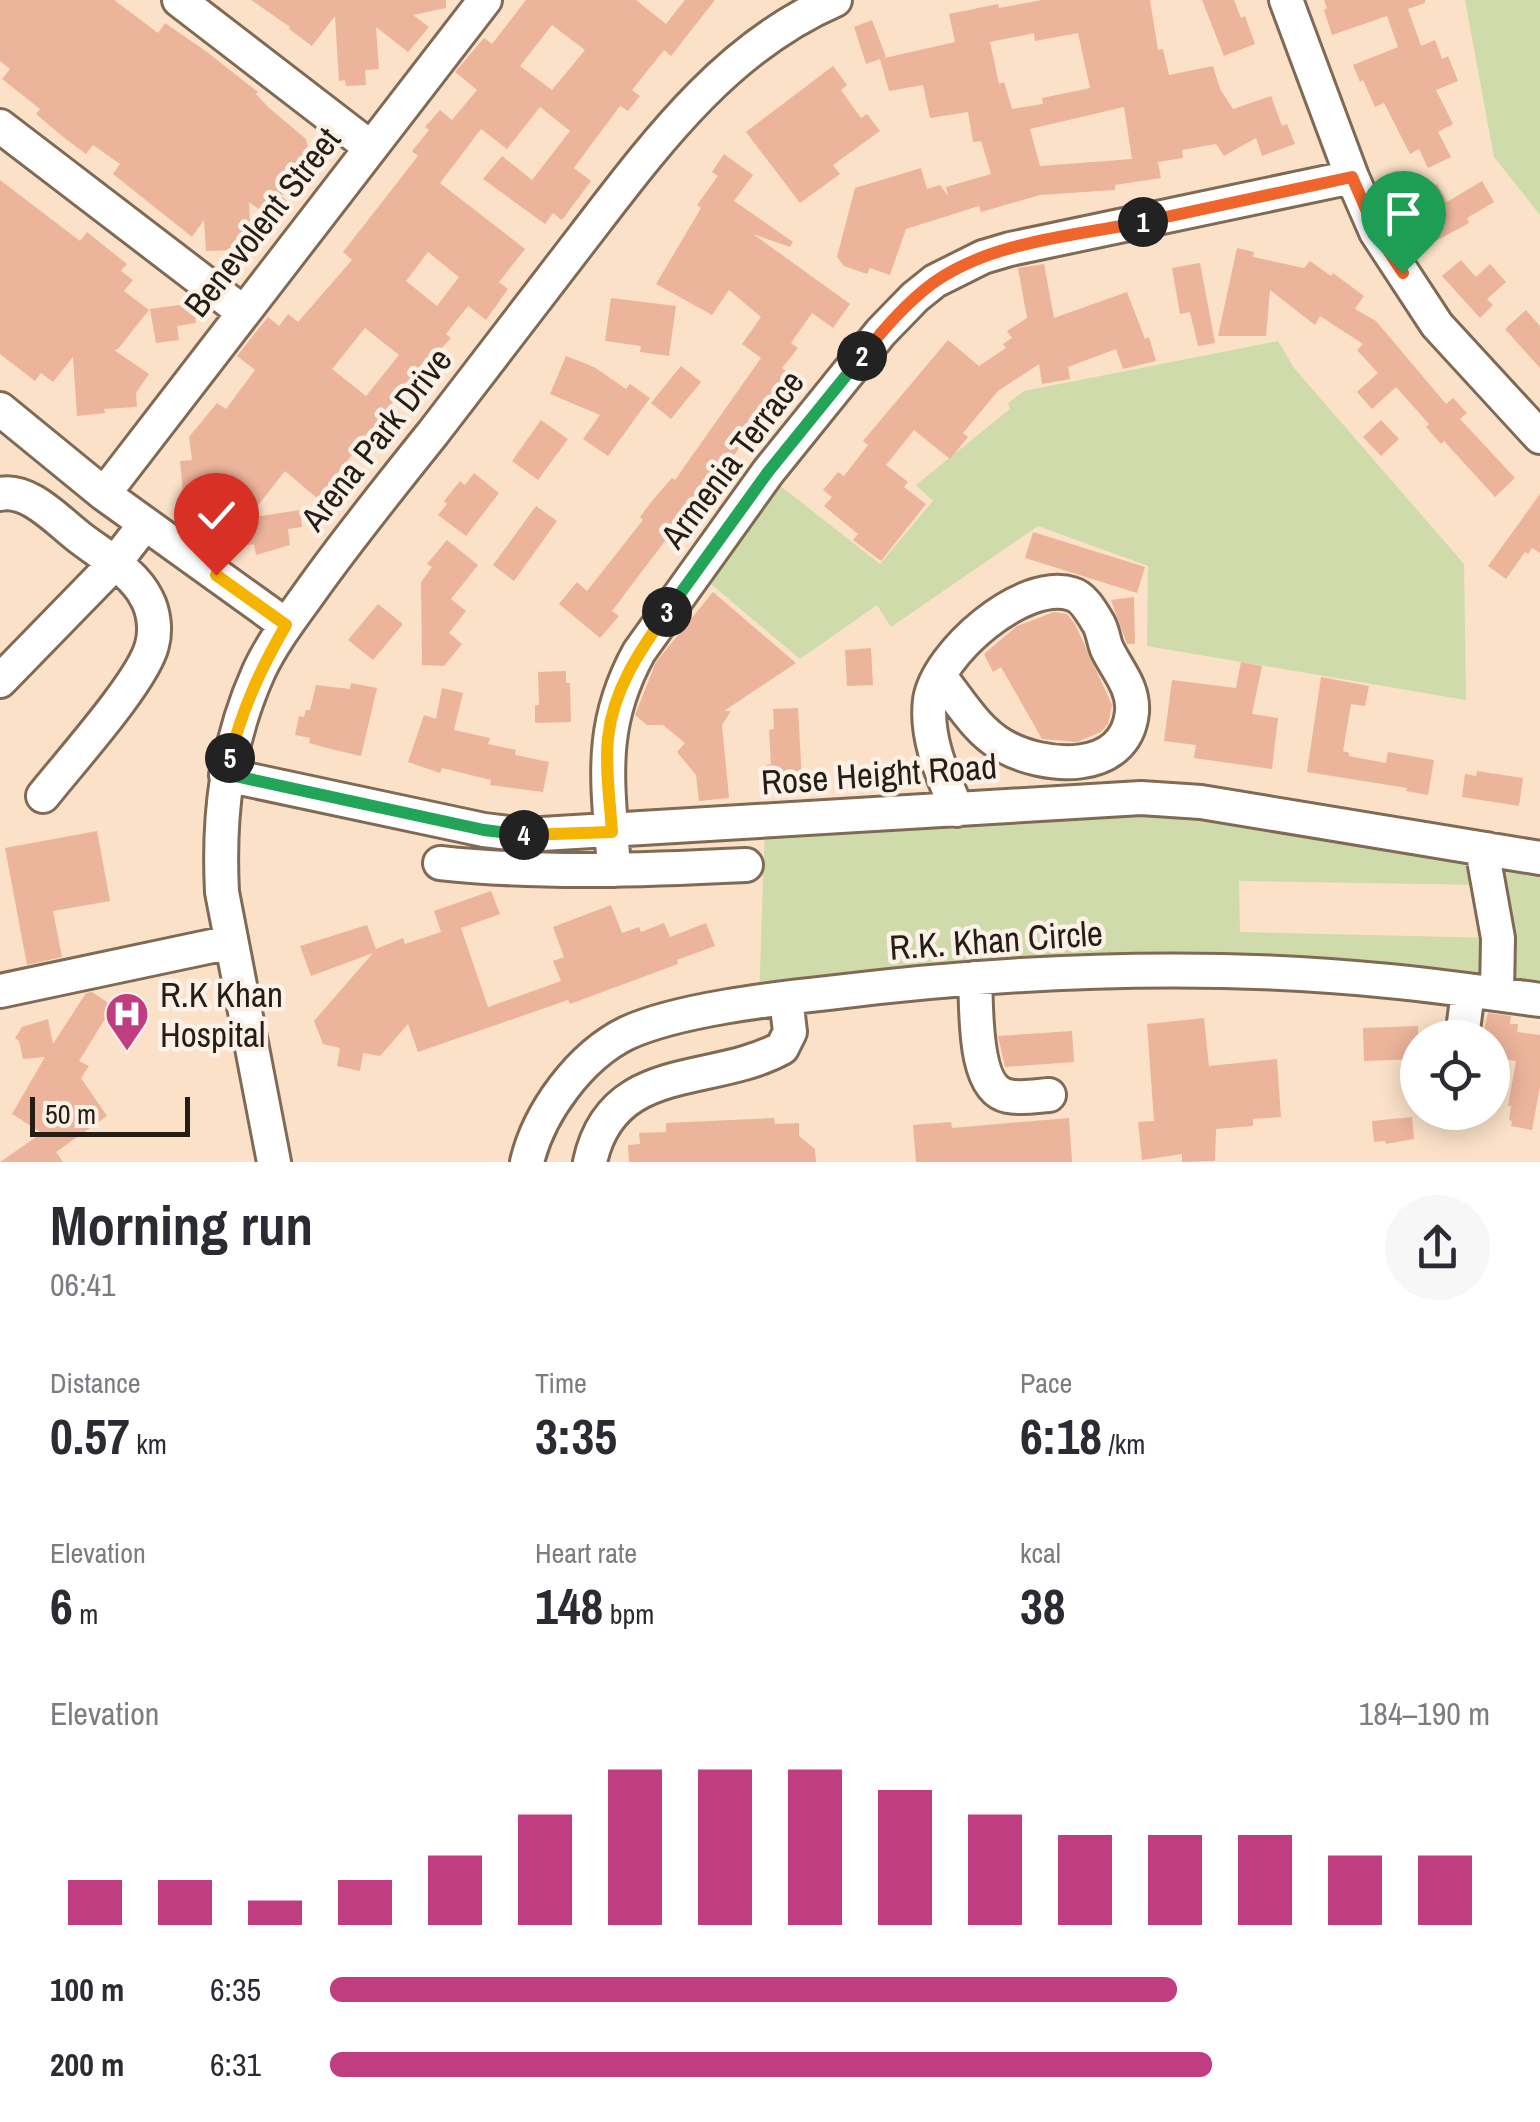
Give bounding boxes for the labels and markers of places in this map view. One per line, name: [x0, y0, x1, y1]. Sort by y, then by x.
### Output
pin: [1361, 171, 1446, 274]
pin: 1: [1118, 197, 1168, 247]
pin: 2: [837, 331, 887, 381]
pin: [174, 473, 259, 576]
pin: 3: [642, 587, 692, 637]
pin: 5: [205, 733, 255, 783]
pin: 4: [499, 810, 549, 860]
place label: R.K Khan Hospital: [160, 971, 283, 1058]
hospital icon: R.K Khan Hospital: [104, 991, 150, 1052]

